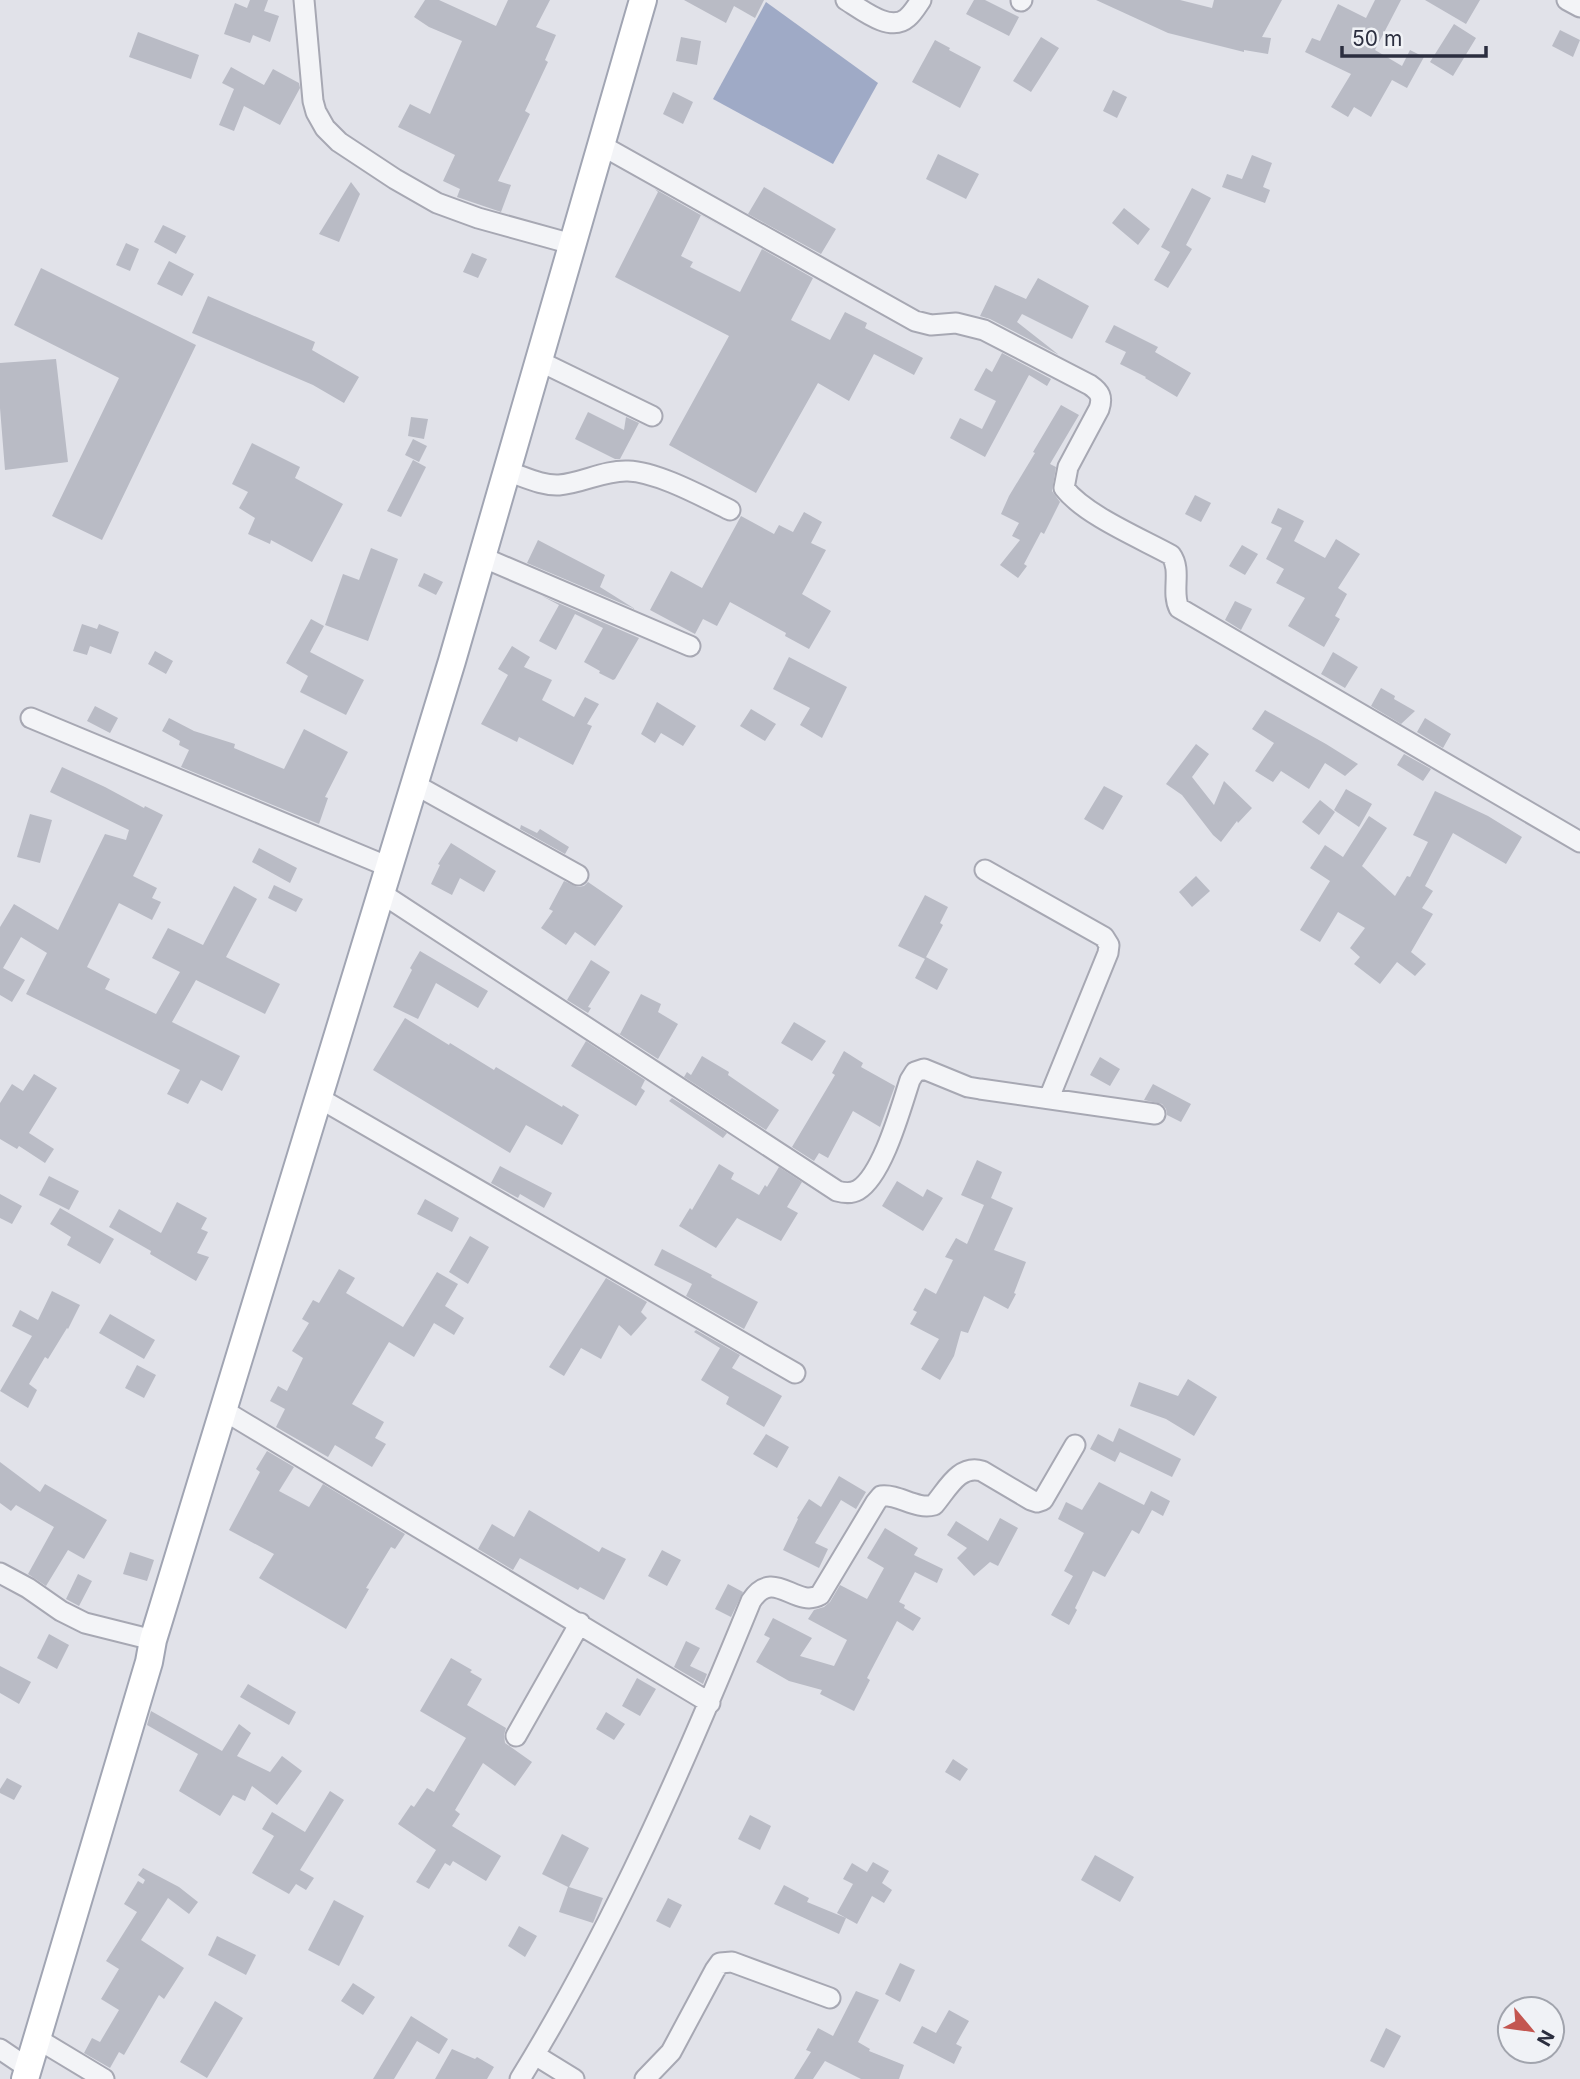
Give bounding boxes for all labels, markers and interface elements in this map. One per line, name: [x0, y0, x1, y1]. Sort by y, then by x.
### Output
scale bar: [1342, 14, 1486, 58]
text: 50 m: [1352, 26, 1402, 51]
north arrow: [1496, 1995, 1566, 2065]
text: N: [1532, 2026, 1559, 2050]

